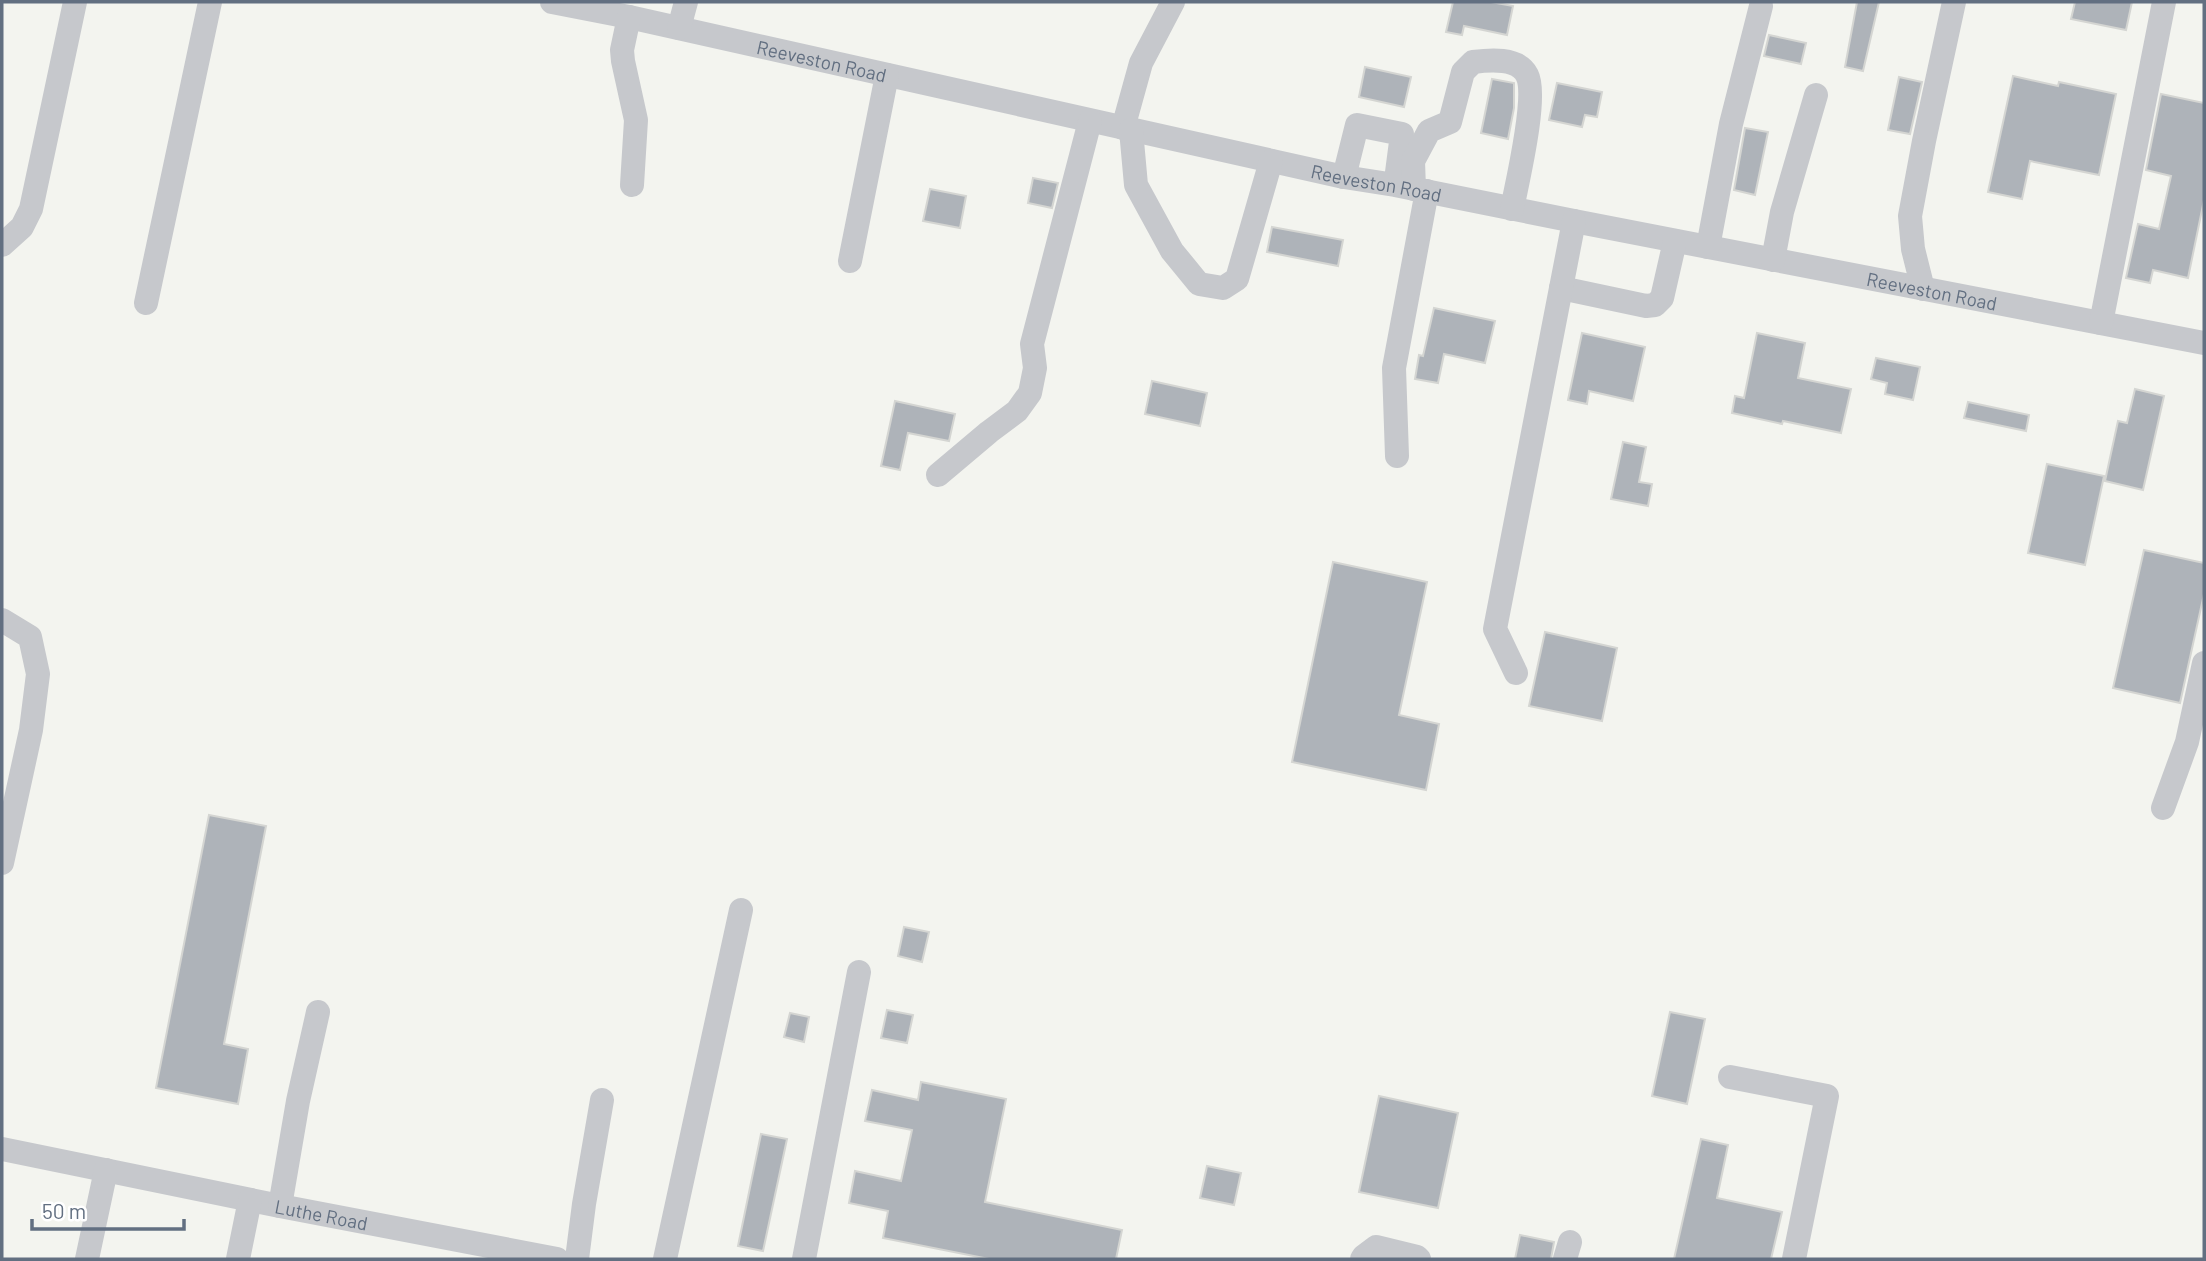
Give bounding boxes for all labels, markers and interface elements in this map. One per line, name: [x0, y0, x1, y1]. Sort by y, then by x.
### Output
street label: Reeveston Road: [755, 34, 889, 86]
street label: Reeveston Road: [1309, 158, 1444, 206]
street label: Reeveston Road: [1865, 266, 1999, 314]
scale bar: [32, 1188, 184, 1232]
street label: Luthe Road: [273, 1194, 370, 1234]
text: 50 m: [42, 1198, 86, 1223]

